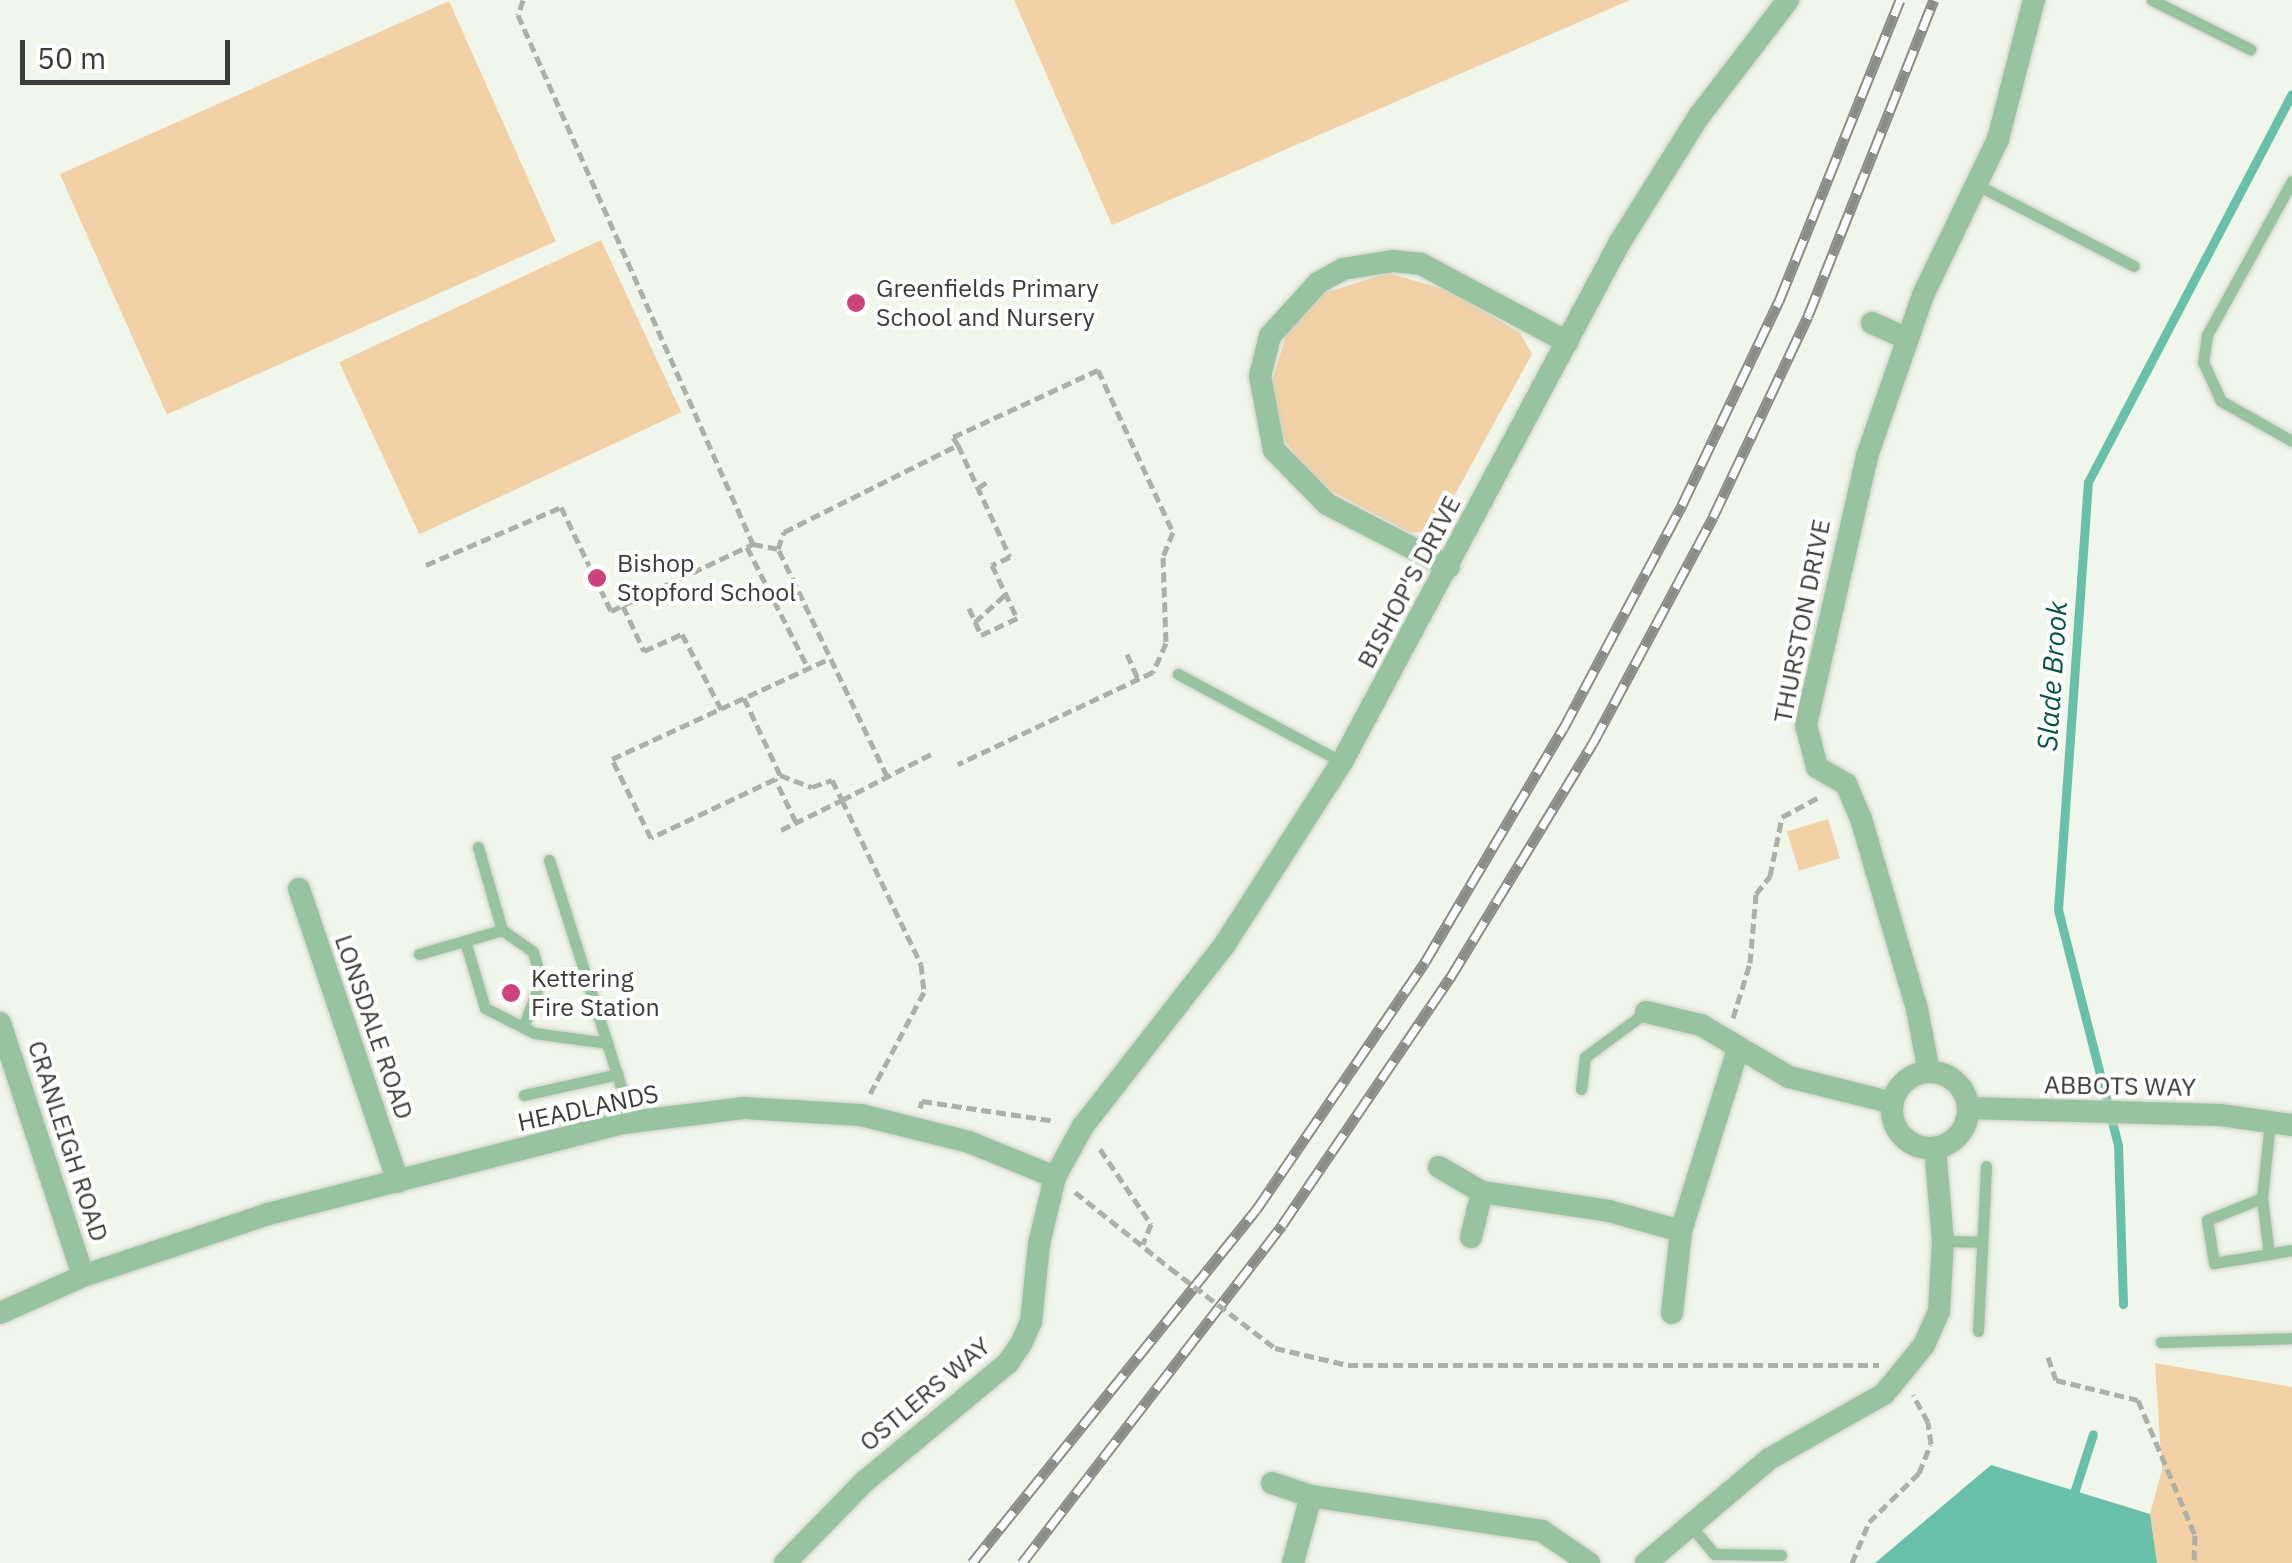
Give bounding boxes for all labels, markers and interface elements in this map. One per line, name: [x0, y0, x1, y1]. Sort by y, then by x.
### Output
scale bar: [25, 20, 235, 82]
text: 50 m: [37, 38, 106, 77]
place label: Greenfields Primary School and Nursery: [876, 274, 1099, 333]
marker: Greenfields Primary School and Nursery: [845, 292, 867, 314]
street label: BISHOP'S DRIVE: [1351, 491, 1467, 673]
street label: THURSTON DRIVE: [1768, 517, 1836, 725]
place label: Bishop Stopford School: [617, 549, 796, 608]
marker: Bishop Stopford School: [586, 567, 608, 589]
water label: Slade Brook: [2030, 600, 2074, 752]
street label: LONSDALE ROAD: [328, 931, 420, 1123]
place label: Kettering Fire Station: [531, 964, 660, 1023]
marker: Kettering Fire Station: [500, 982, 522, 1004]
street label: CRANLEIGH ROAD: [21, 1037, 115, 1245]
street label: ABBOTS WAY: [2044, 1070, 2196, 1102]
street label: HEADLANDS: [515, 1078, 661, 1138]
street label: OSTLERS WAY: [854, 1331, 996, 1457]

